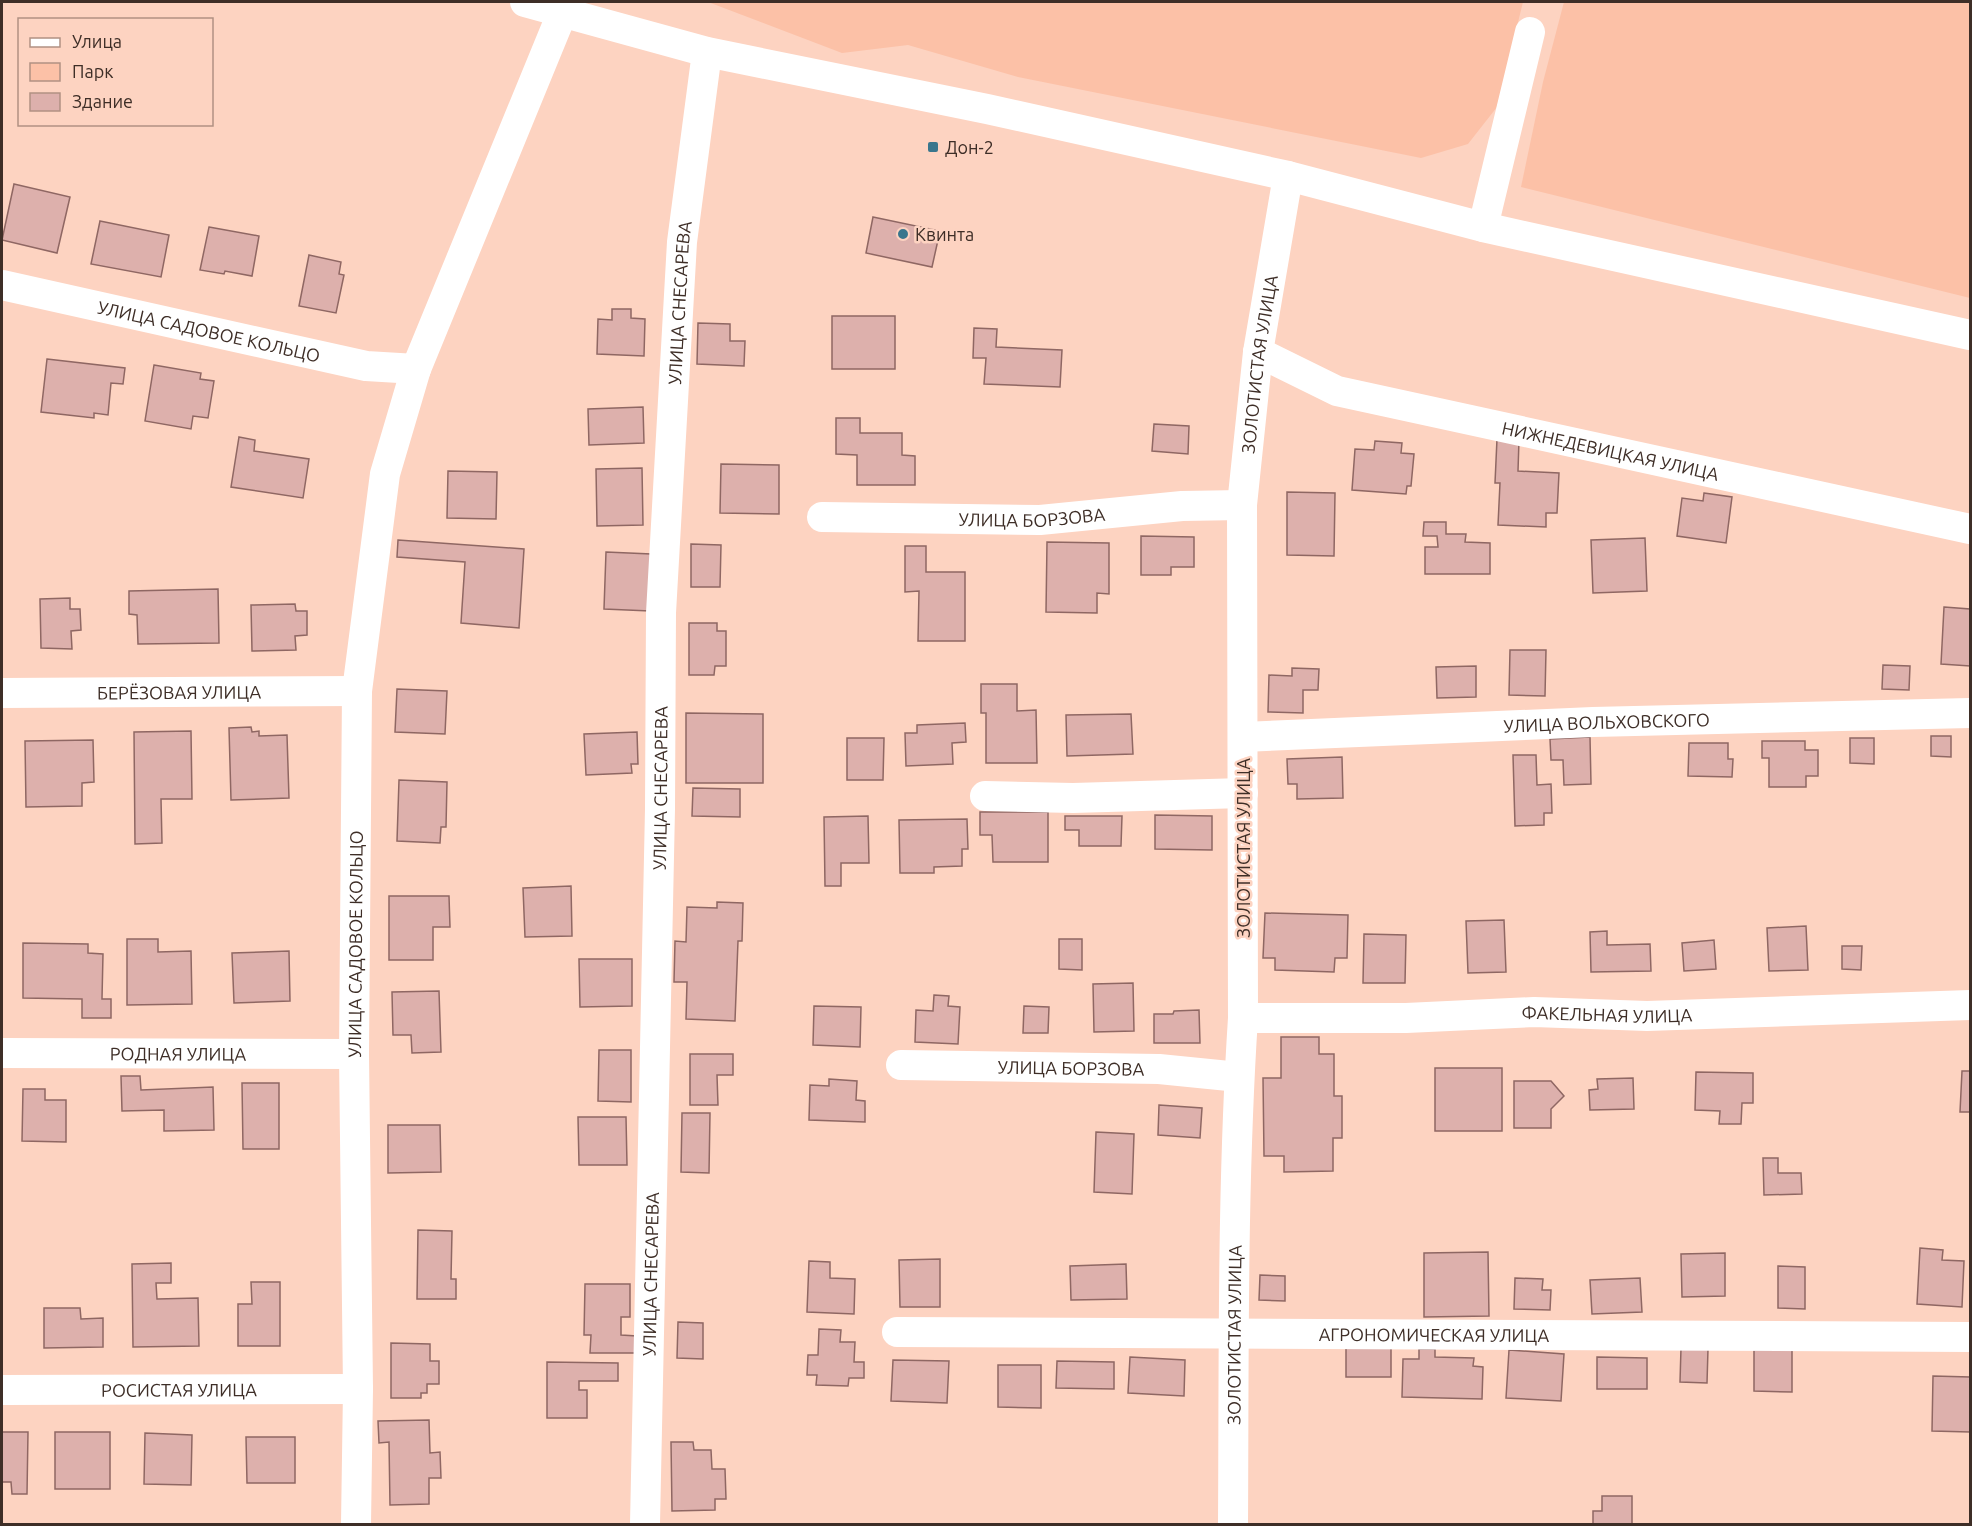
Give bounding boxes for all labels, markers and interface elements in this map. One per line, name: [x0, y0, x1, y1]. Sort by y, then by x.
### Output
legend: [18, 18, 213, 126]
text: Улица: [72, 31, 122, 51]
text: Парк: [72, 61, 113, 81]
text: Здание: [72, 91, 133, 111]
place label: Дон-2: [945, 137, 994, 157]
marker: Дон-2: [926, 140, 940, 154]
street label: УЛИЦА СНЕСАРЕВА: [664, 219, 695, 385]
place label: Квинта: [915, 224, 974, 244]
marker: Квинта: [896, 227, 910, 241]
street label: ЗОЛОТИСТАЯ УЛИЦА: [1237, 273, 1281, 455]
street label: УЛИЦА САДОВОЕ КОЛЬЦО: [96, 297, 322, 366]
street label: НИЖНЕДЕВИЦКАЯ УЛИЦА: [1500, 417, 1721, 484]
street label: УЛИЦА БОРЗОВА: [959, 504, 1106, 531]
street label: БЕРЁЗОВАЯ УЛИЦА: [97, 682, 261, 702]
street label: УЛИЦА СНЕСАРЕВА: [649, 706, 671, 870]
street label: УЛИЦА ВОЛЬХОВСКОГО: [1503, 709, 1710, 736]
street label: ЗОЛОТИСТАЯ УЛИЦА: [1233, 758, 1253, 938]
street label: УЛИЦА САДОВОЕ КОЛЬЦО: [344, 830, 366, 1058]
street label: ФАКЕЛЬНАЯ УЛИЦА: [1521, 1002, 1693, 1026]
street label: РОДНАЯ УЛИЦА: [110, 1043, 247, 1064]
street label: УЛИЦА БОРЗОВА: [998, 1057, 1145, 1079]
street label: УЛИЦА СНЕСАРЕВА: [639, 1192, 662, 1356]
street label: ЗОЛОТИСТАЯ УЛИЦА: [1223, 1245, 1245, 1425]
street label: АГРОНОМИЧЕСКАЯ УЛИЦА: [1319, 1324, 1550, 1345]
street label: РОСИСТАЯ УЛИЦА: [101, 1379, 257, 1400]

